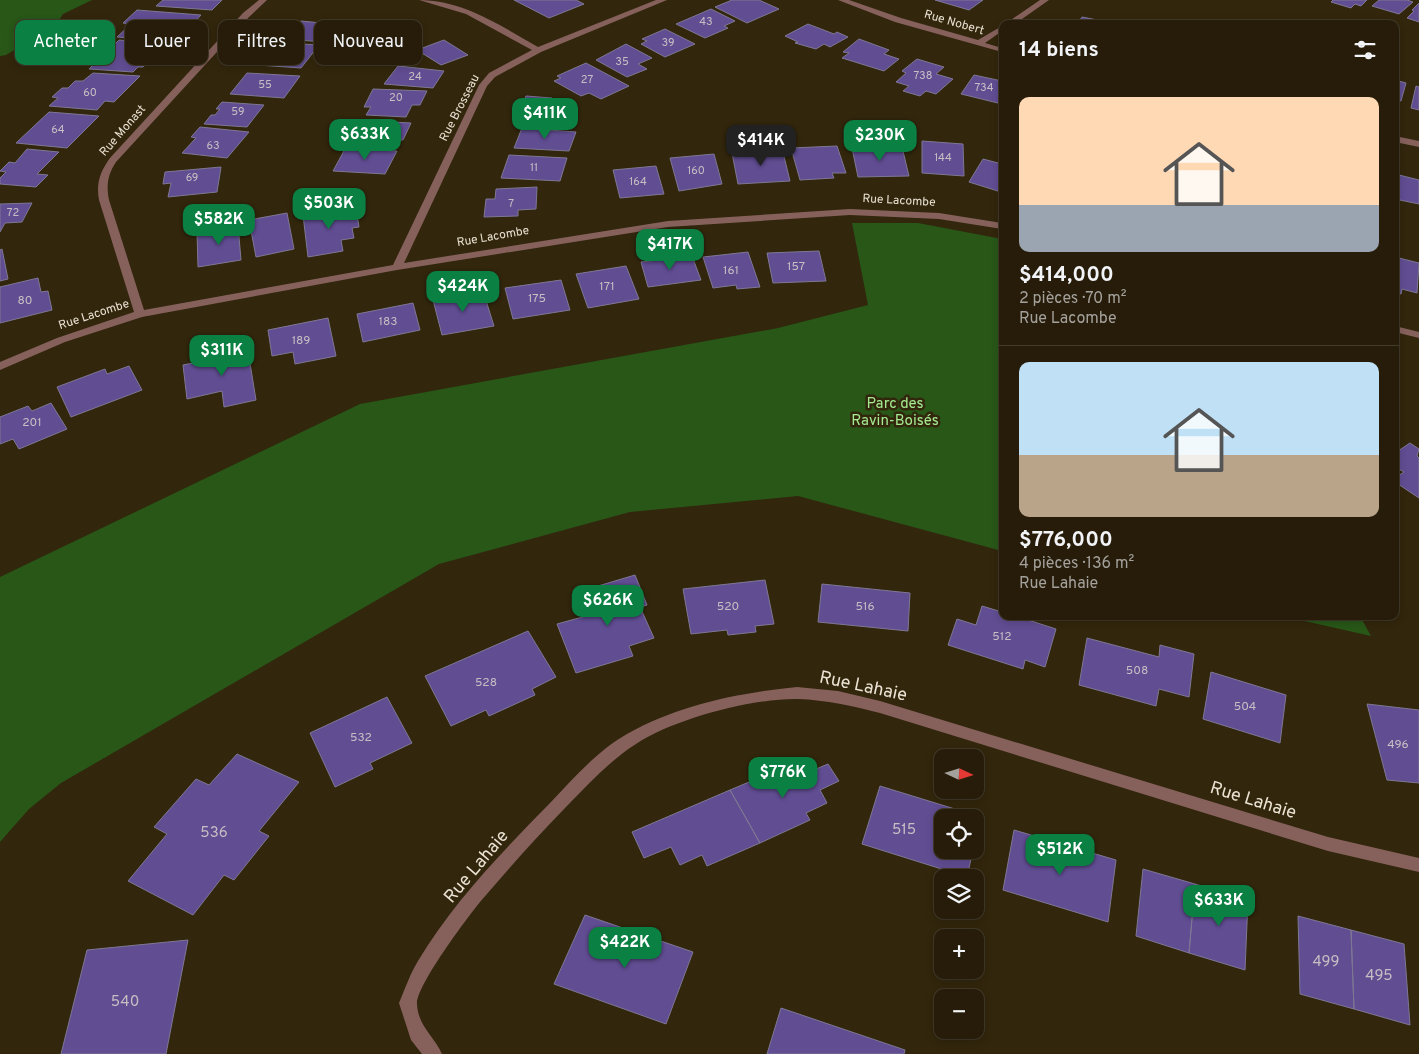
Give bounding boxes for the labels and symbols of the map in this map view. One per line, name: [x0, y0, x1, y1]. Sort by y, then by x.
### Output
street label: Rue Nobert: [922, 7, 986, 39]
house number: 43: [699, 15, 713, 29]
house number: 39: [662, 36, 674, 50]
house number: 35: [615, 55, 629, 69]
house number: 738: [914, 69, 932, 83]
house number: 24: [408, 70, 422, 84]
street label: Rue Brosseau: [436, 72, 484, 144]
house number: 27: [581, 73, 593, 87]
house number: 55: [258, 78, 272, 92]
house number: 734: [974, 81, 994, 95]
house number: 60: [83, 86, 97, 100]
house number: 20: [389, 91, 403, 105]
pin: $411K: [510, 98, 580, 140]
street label: Rue Monast: [96, 102, 150, 160]
house number: 59: [231, 105, 245, 119]
pin: $633K: [330, 119, 400, 161]
pin: $230K: [845, 120, 915, 162]
house number: 64: [51, 123, 65, 137]
pin: $414K: [726, 124, 796, 167]
house number: 63: [206, 139, 220, 153]
house number: 144: [934, 151, 952, 165]
house number: 11: [530, 161, 538, 175]
house number: 160: [687, 164, 705, 178]
house number: 69: [186, 171, 198, 185]
house number: 164: [629, 175, 647, 189]
pin: $503K: [294, 188, 364, 230]
street label: Rue Lacombe: [862, 191, 936, 211]
house number: 7: [508, 197, 514, 211]
pin: $582K: [184, 204, 254, 246]
house number: 72: [7, 206, 19, 220]
street label: Rue Lacombe: [456, 223, 530, 251]
pin: $417K: [635, 228, 705, 271]
house number: 157: [787, 259, 805, 275]
house number: 161: [723, 263, 739, 279]
pin: $424K: [428, 270, 498, 313]
house number: 171: [599, 279, 615, 295]
house number: 175: [528, 291, 546, 307]
house number: 80: [18, 293, 32, 309]
street label: Rue Lacombe: [57, 296, 131, 334]
house number: 183: [378, 314, 398, 330]
house number: 189: [292, 333, 310, 349]
pin: $311K: [187, 334, 257, 377]
park label: Parc des Ravin-Boisés: [851, 395, 939, 431]
house number: 201: [22, 415, 42, 431]
pin: $626K: [573, 584, 643, 627]
house number: 520: [717, 599, 739, 615]
house number: 516: [855, 599, 875, 615]
house number: 512: [992, 629, 1012, 645]
house number: 508: [1126, 663, 1148, 679]
street label: Rue Lahaie: [817, 666, 909, 708]
house number: 528: [475, 675, 497, 691]
house number: 504: [1234, 699, 1256, 715]
house number: 532: [350, 730, 372, 746]
house number: 496: [1387, 737, 1409, 753]
north arrow: [934, 749, 984, 799]
pin: $776K: [748, 756, 818, 799]
street label: Rue Lahaie: [1207, 777, 1299, 825]
house number: 515: [892, 821, 916, 840]
house number: 536: [200, 824, 228, 843]
street label: Rue Lahaie: [440, 825, 514, 909]
pin: $512K: [1025, 834, 1095, 876]
pin: $633K: [1184, 884, 1254, 927]
pin: $422K: [590, 926, 660, 969]
house number: 499: [1313, 953, 1340, 972]
house number: 495: [1365, 967, 1393, 986]
house number: 540: [111, 993, 139, 1012]

